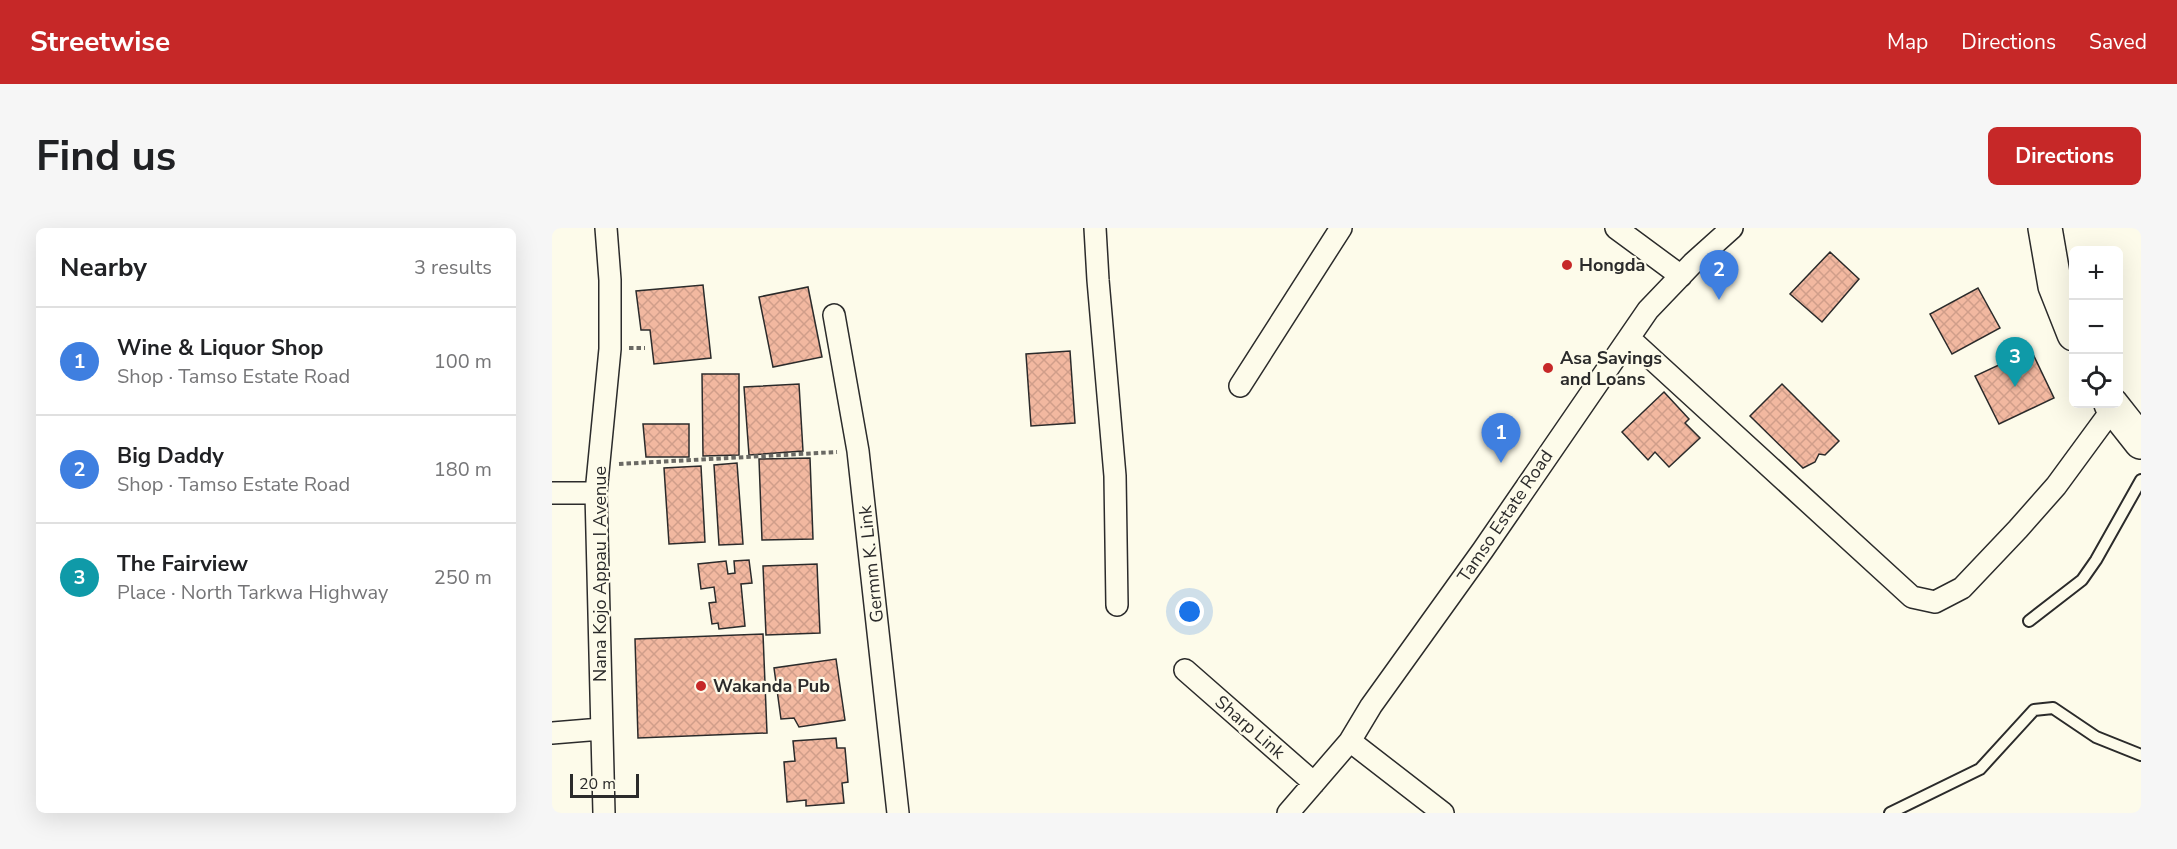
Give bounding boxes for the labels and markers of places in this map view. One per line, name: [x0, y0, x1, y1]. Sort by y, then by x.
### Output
pin: 2: [1700, 250, 1738, 300]
place label: Hongda: [1579, 253, 1645, 277]
marker: Hongda: [1560, 258, 1574, 272]
pin: 3: [1996, 338, 2034, 387]
place label: Asa Savings and Loans: [1560, 346, 1662, 391]
marker: Asa Savings and Loans: [1541, 361, 1555, 375]
pin: 1: [1482, 414, 1520, 463]
place label: Wakanda Pub: [713, 674, 830, 698]
marker: Wakanda Pub: [694, 679, 708, 693]

